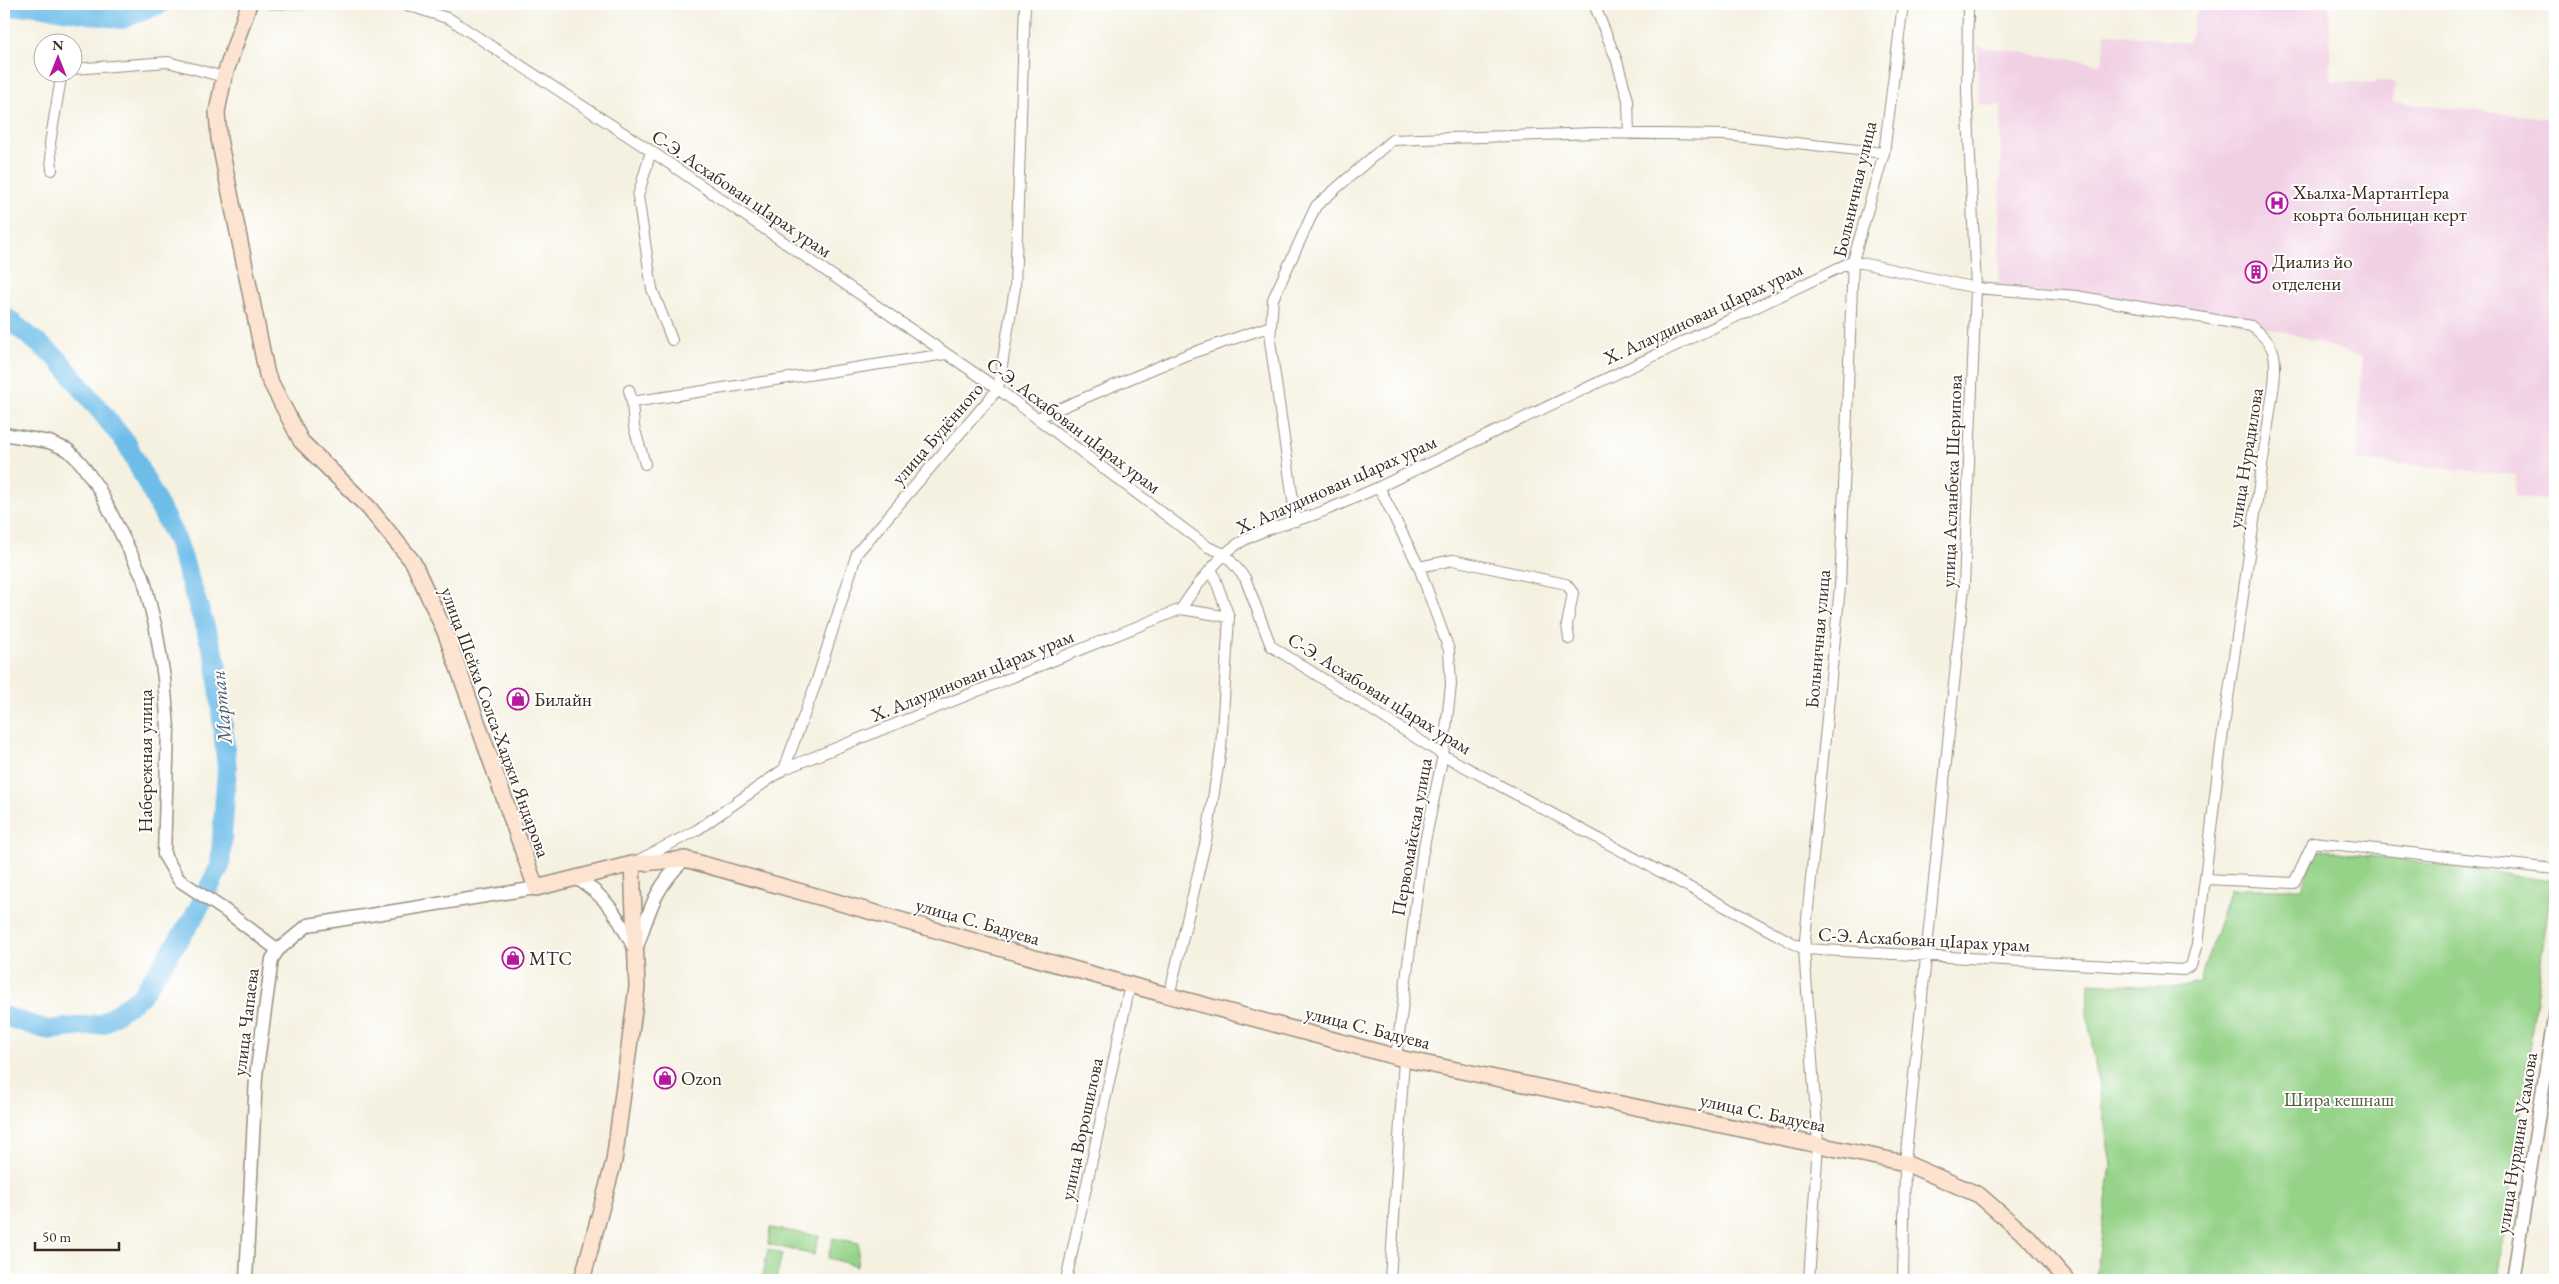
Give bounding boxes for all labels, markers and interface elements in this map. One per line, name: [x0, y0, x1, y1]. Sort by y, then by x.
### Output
north arrow: [32, 32, 82, 82]
text: N: [52, 36, 64, 54]
street label: Больничная улица: [1827, 118, 1882, 260]
street label: С-Э. Асхабован цIарах урам: [647, 124, 837, 263]
place label: Хьалха-МартантIера коьрта больницан керт: [2292, 180, 2467, 227]
hospital icon: Хьалха-МартантIера коьрта больницан керт: [2265, 191, 2289, 215]
place label: Диализ йо отделени: [2272, 249, 2353, 296]
street label: Х. Алаудинован цIарах урам: [1599, 256, 1807, 371]
building icon: Диализ йо отделени: [2244, 260, 2268, 284]
street label: С-Э. Асхабован цIарах урам: [981, 352, 1166, 499]
street label: улица Асланбека Шерипова: [1935, 374, 1968, 588]
street label: улица Будённого: [886, 377, 989, 490]
street label: улица Нурадилова: [2222, 386, 2269, 530]
street label: Х. Алаудинован цIарах урам: [1231, 429, 1440, 540]
street label: Больничная улица: [1799, 568, 1836, 709]
street label: улица Шейха Солса-Хаджи Яндарова: [435, 583, 556, 861]
street label: Х. Алаудинован цIарах урам: [866, 623, 1077, 728]
street label: С-Э. Асхабован цIарах урам: [1283, 627, 1476, 760]
water label: Мартан: [204, 669, 238, 746]
shop icon: Билайн: [506, 687, 530, 711]
place label: Билайн: [534, 687, 592, 712]
street label: Набережная улица: [133, 689, 158, 833]
street label: Первомайская улица: [1385, 756, 1438, 918]
street label: улица С. Бадуева: [913, 892, 1043, 951]
street label: С-Э. Асхабован цIарах урам: [1817, 921, 2031, 958]
shop icon: МТС: [501, 946, 525, 970]
place label: МТС: [529, 946, 572, 971]
street label: улица Чапаева: [226, 966, 265, 1078]
street label: улица С. Бадуева: [1303, 1000, 1433, 1055]
street label: улица Нурдина Усамова: [2490, 1050, 2543, 1236]
street label: улица Ворошилова: [1054, 1055, 1109, 1203]
shop icon: Ozon: [653, 1066, 677, 1090]
place label: Ozon: [681, 1066, 722, 1091]
street label: улица С. Бадуева: [1698, 1087, 1829, 1138]
park label: Шира кешнаш: [2284, 1087, 2394, 1112]
scale bar: [35, 1219, 119, 1251]
text: 50 m: [42, 1227, 71, 1246]

